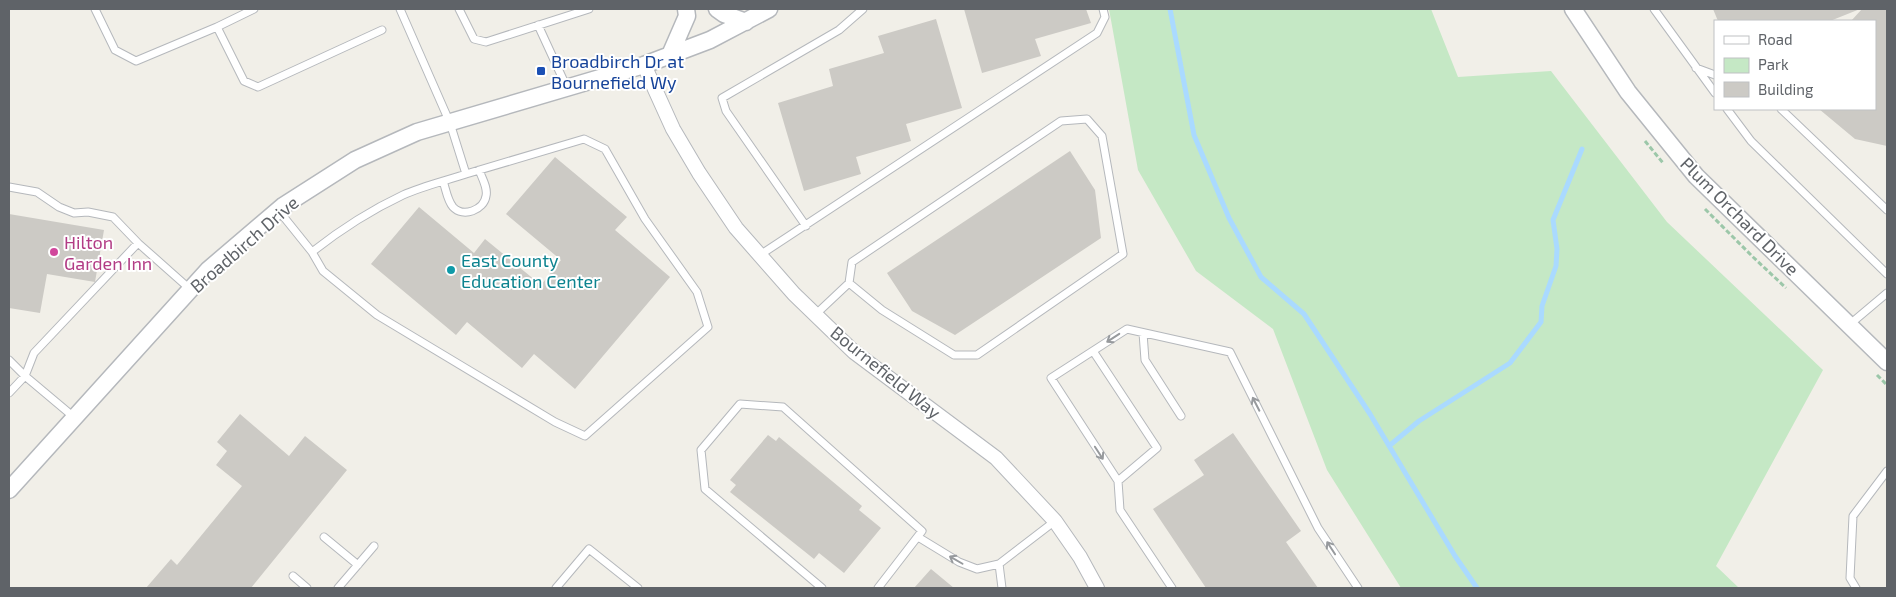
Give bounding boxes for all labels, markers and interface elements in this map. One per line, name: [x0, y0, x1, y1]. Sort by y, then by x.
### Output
legend: [1714, 20, 1876, 110]
text: Road: [1758, 30, 1793, 48]
place label: Broadbirch Dr at Bournefield Wy: [551, 50, 684, 93]
text: Park: [1758, 55, 1789, 73]
marker: Broadbirch Dr at Bournefield Wy: [535, 65, 547, 77]
text: Building: [1758, 80, 1814, 98]
street label: Plum Orchard Drive: [1676, 152, 1804, 280]
street label: Broadbirch Drive: [185, 191, 303, 297]
place label: Hilton Garden Inn: [64, 231, 152, 274]
marker: Hilton Garden Inn: [48, 246, 60, 258]
place label: East County Education Center: [461, 249, 600, 292]
marker: East County Education Center: [445, 264, 457, 276]
street label: Bournefield Way: [827, 321, 946, 423]
one-way arrow: [1106, 333, 1120, 344]
one-way arrow: [1251, 396, 1261, 411]
one-way arrow: [1094, 446, 1105, 460]
one-way arrow: [1326, 541, 1336, 555]
one-way arrow: [950, 554, 964, 564]

